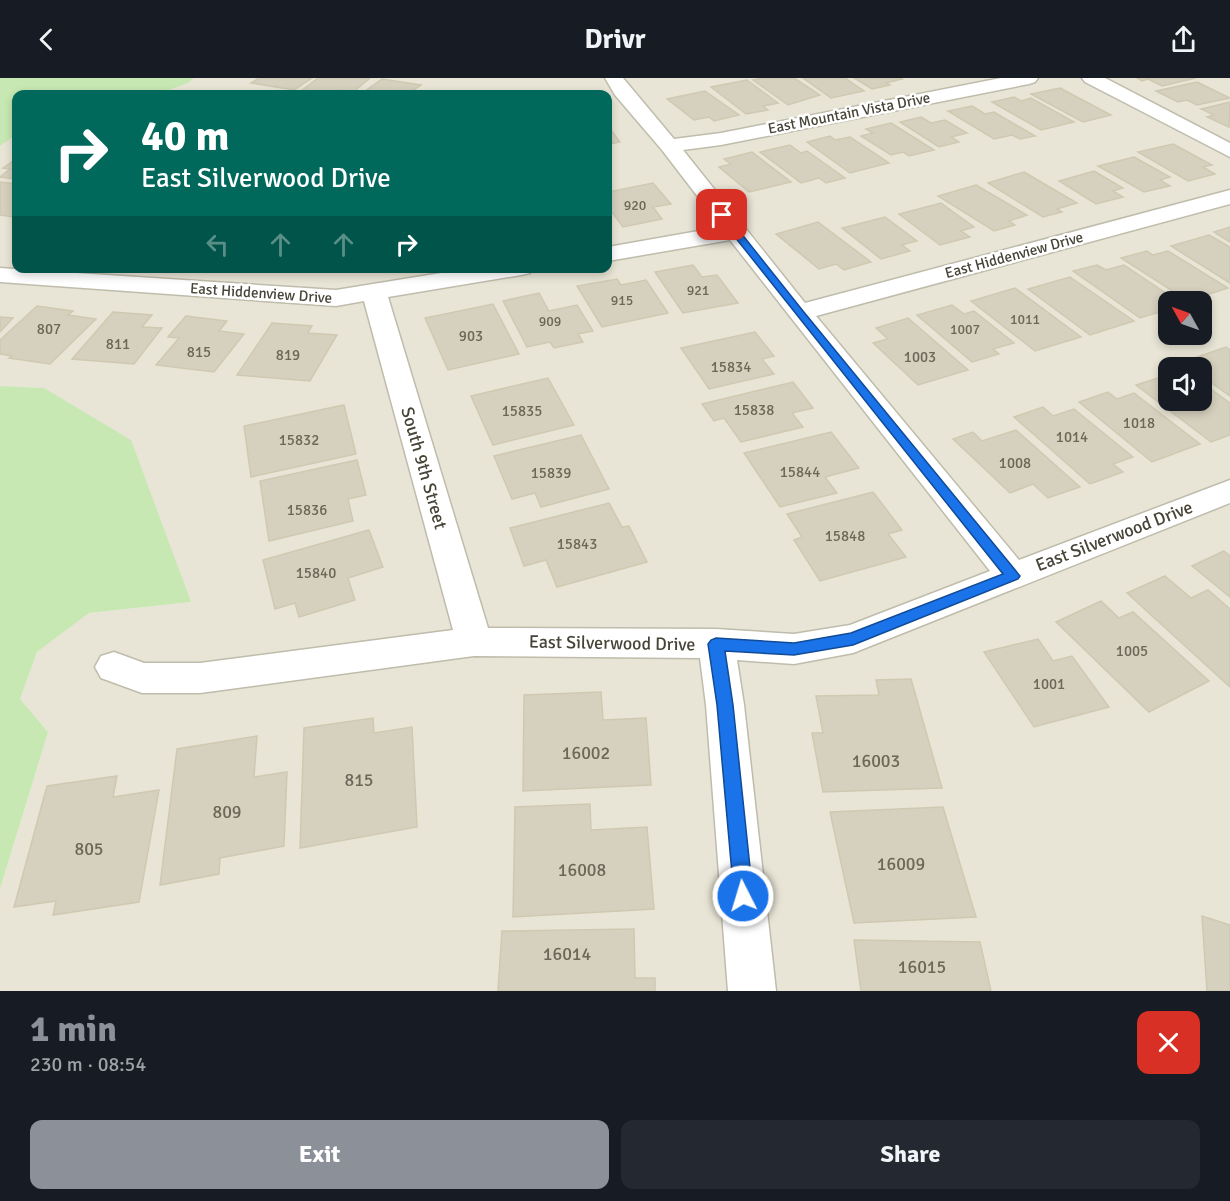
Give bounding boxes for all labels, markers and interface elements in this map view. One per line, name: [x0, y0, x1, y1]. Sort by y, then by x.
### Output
icon: back: [30, 23, 63, 56]
text: Drivr: [585, 23, 645, 56]
icon: share: [1167, 23, 1200, 56]
street label: East Mountain Vista Drive: [766, 88, 932, 138]
text: 40 m: [141, 111, 230, 162]
icon: right: [42, 114, 120, 192]
text: East Silverwood Drive: [141, 162, 391, 195]
pin: [696, 189, 747, 240]
house number: 920: [624, 197, 646, 214]
icon: arrive: [705, 198, 738, 231]
icon: left: [201, 228, 234, 261]
icon: ahead: [264, 228, 297, 261]
icon: ahead: [327, 228, 360, 261]
icon: right: [390, 228, 423, 261]
street label: East Hiddenview Drive: [943, 228, 1085, 282]
street label: East Hiddenview Drive: [189, 279, 333, 307]
house number: 921: [687, 282, 709, 299]
north arrow: [1158, 291, 1212, 345]
map controls: [1158, 291, 1212, 411]
house number: 915: [611, 292, 633, 309]
house number: 1011: [1010, 311, 1040, 328]
house number: 909: [539, 313, 561, 330]
house number: 807: [37, 320, 61, 338]
house number: 1007: [950, 321, 980, 338]
house number: 903: [459, 327, 483, 345]
house number: 811: [106, 335, 130, 353]
house number: 815: [187, 343, 211, 361]
house number: 819: [276, 346, 300, 364]
house number: 1003: [904, 348, 936, 366]
button: sound: [1158, 357, 1212, 411]
house number: 15834: [711, 358, 751, 376]
house number: 15838: [734, 401, 774, 419]
house number: 15835: [502, 402, 542, 420]
street label: South 9th Street: [396, 404, 452, 532]
house number: 1018: [1123, 414, 1155, 432]
house number: 1014: [1056, 428, 1088, 446]
house number: 15832: [279, 431, 319, 449]
house number: 1008: [999, 454, 1031, 472]
house number: 15844: [780, 463, 820, 481]
house number: 15839: [531, 464, 571, 482]
street label: East Silverwood Drive: [1032, 496, 1196, 576]
house number: 15836: [287, 501, 327, 519]
house number: 15848: [825, 527, 865, 545]
house number: 15843: [557, 535, 597, 553]
house number: 15840: [296, 564, 336, 582]
street label: East Silverwood Drive: [529, 631, 695, 655]
house number: 1005: [1116, 642, 1148, 660]
house number: 1001: [1033, 675, 1065, 693]
house number: 16002: [562, 742, 610, 764]
house number: 16003: [852, 750, 900, 772]
house number: 815: [344, 769, 374, 791]
house number: 809: [212, 801, 242, 823]
house number: 805: [74, 838, 104, 860]
house number: 16009: [877, 853, 925, 875]
house number: 16008: [558, 859, 606, 881]
position arrow: [711, 864, 775, 928]
house number: 16014: [543, 943, 592, 965]
house number: 16015: [898, 956, 946, 978]
text: 1 min: [30, 1007, 117, 1052]
button: close: [1137, 1011, 1200, 1074]
text: 230 m · 08:54: [30, 1052, 146, 1077]
button: Exit: [30, 1120, 609, 1189]
button: Share: [621, 1120, 1200, 1189]

